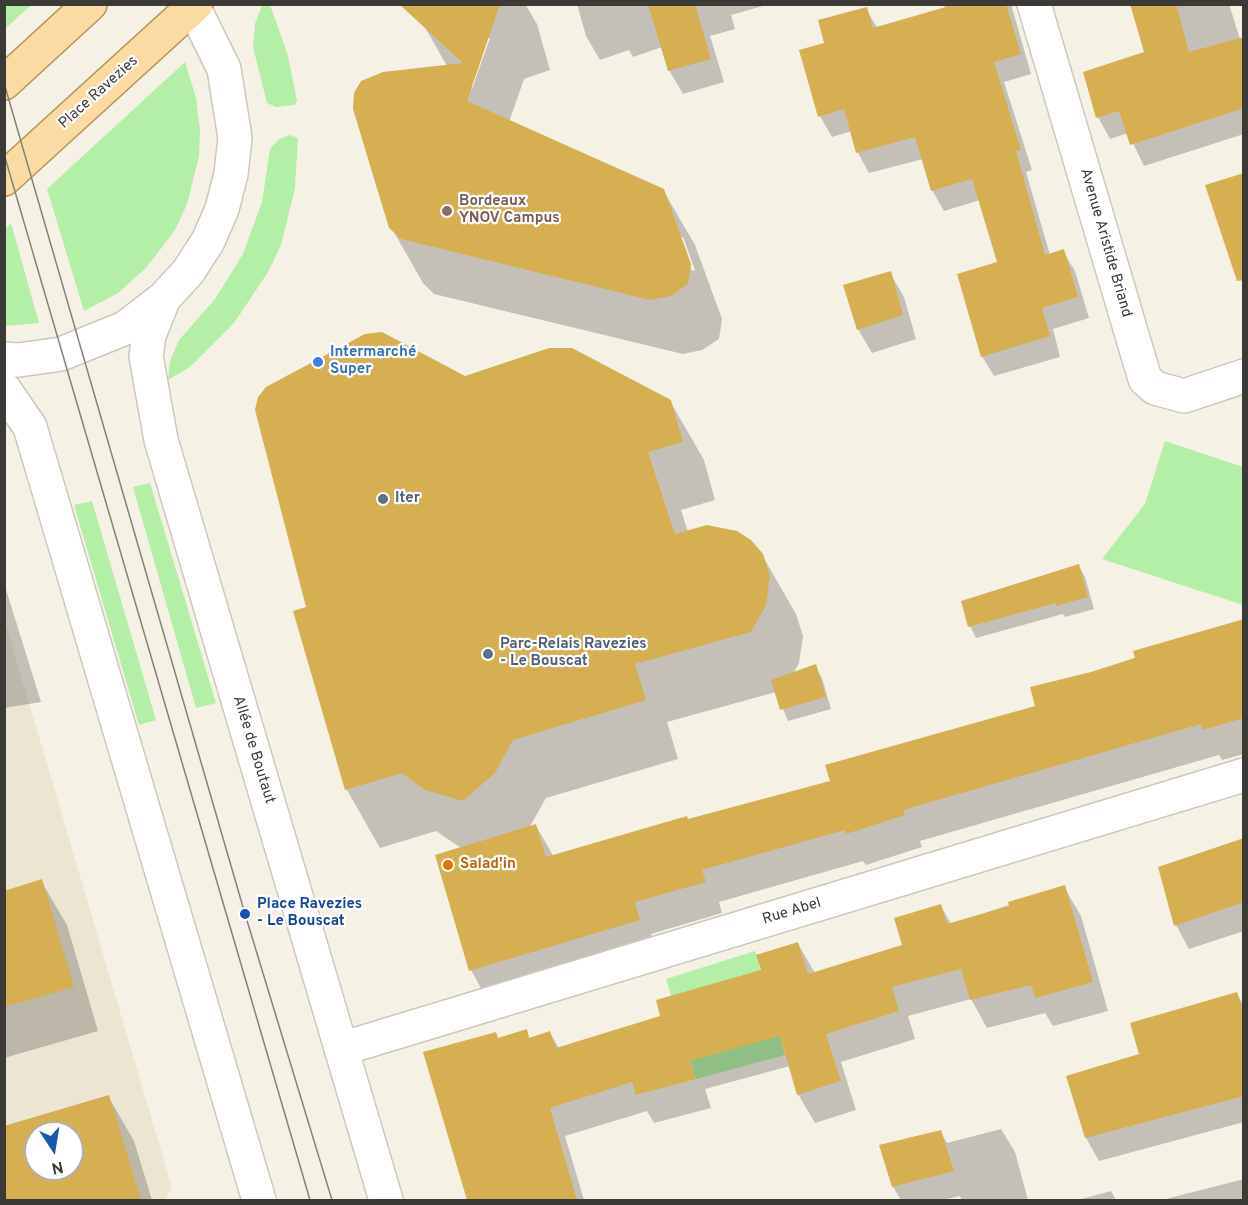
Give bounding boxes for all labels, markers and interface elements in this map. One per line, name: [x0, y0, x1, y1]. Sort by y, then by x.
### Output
street label: Place Ravezies: [56, 53, 142, 133]
street label: Avenue Aristide Briand: [1075, 166, 1135, 320]
place label: Bordeaux YNOV Campus: [459, 193, 560, 228]
marker: Bordeaux YNOV Campus: [440, 204, 454, 218]
place label: Intermarché Super: [330, 344, 416, 379]
marker: Intermarché Super: [311, 355, 325, 369]
place label: Iter: [395, 490, 420, 508]
marker: Iter: [376, 492, 390, 506]
place label: Parc-Relais Ravezies - Le Bouscat: [500, 636, 647, 671]
marker: Parc-Relais Ravezies - Le Bouscat: [481, 647, 495, 661]
street label: Allée de Boutaut: [228, 694, 278, 806]
place label: Salad'in: [460, 856, 516, 874]
marker: Salad'in: [441, 858, 455, 872]
street label: Rue Abel: [760, 895, 824, 929]
place label: Place Ravezies - Le Bouscat: [257, 896, 362, 931]
marker: Place Ravezies - Le Bouscat: [238, 907, 252, 921]
north arrow: [24, 1121, 84, 1181]
text: N: [50, 1156, 65, 1178]

